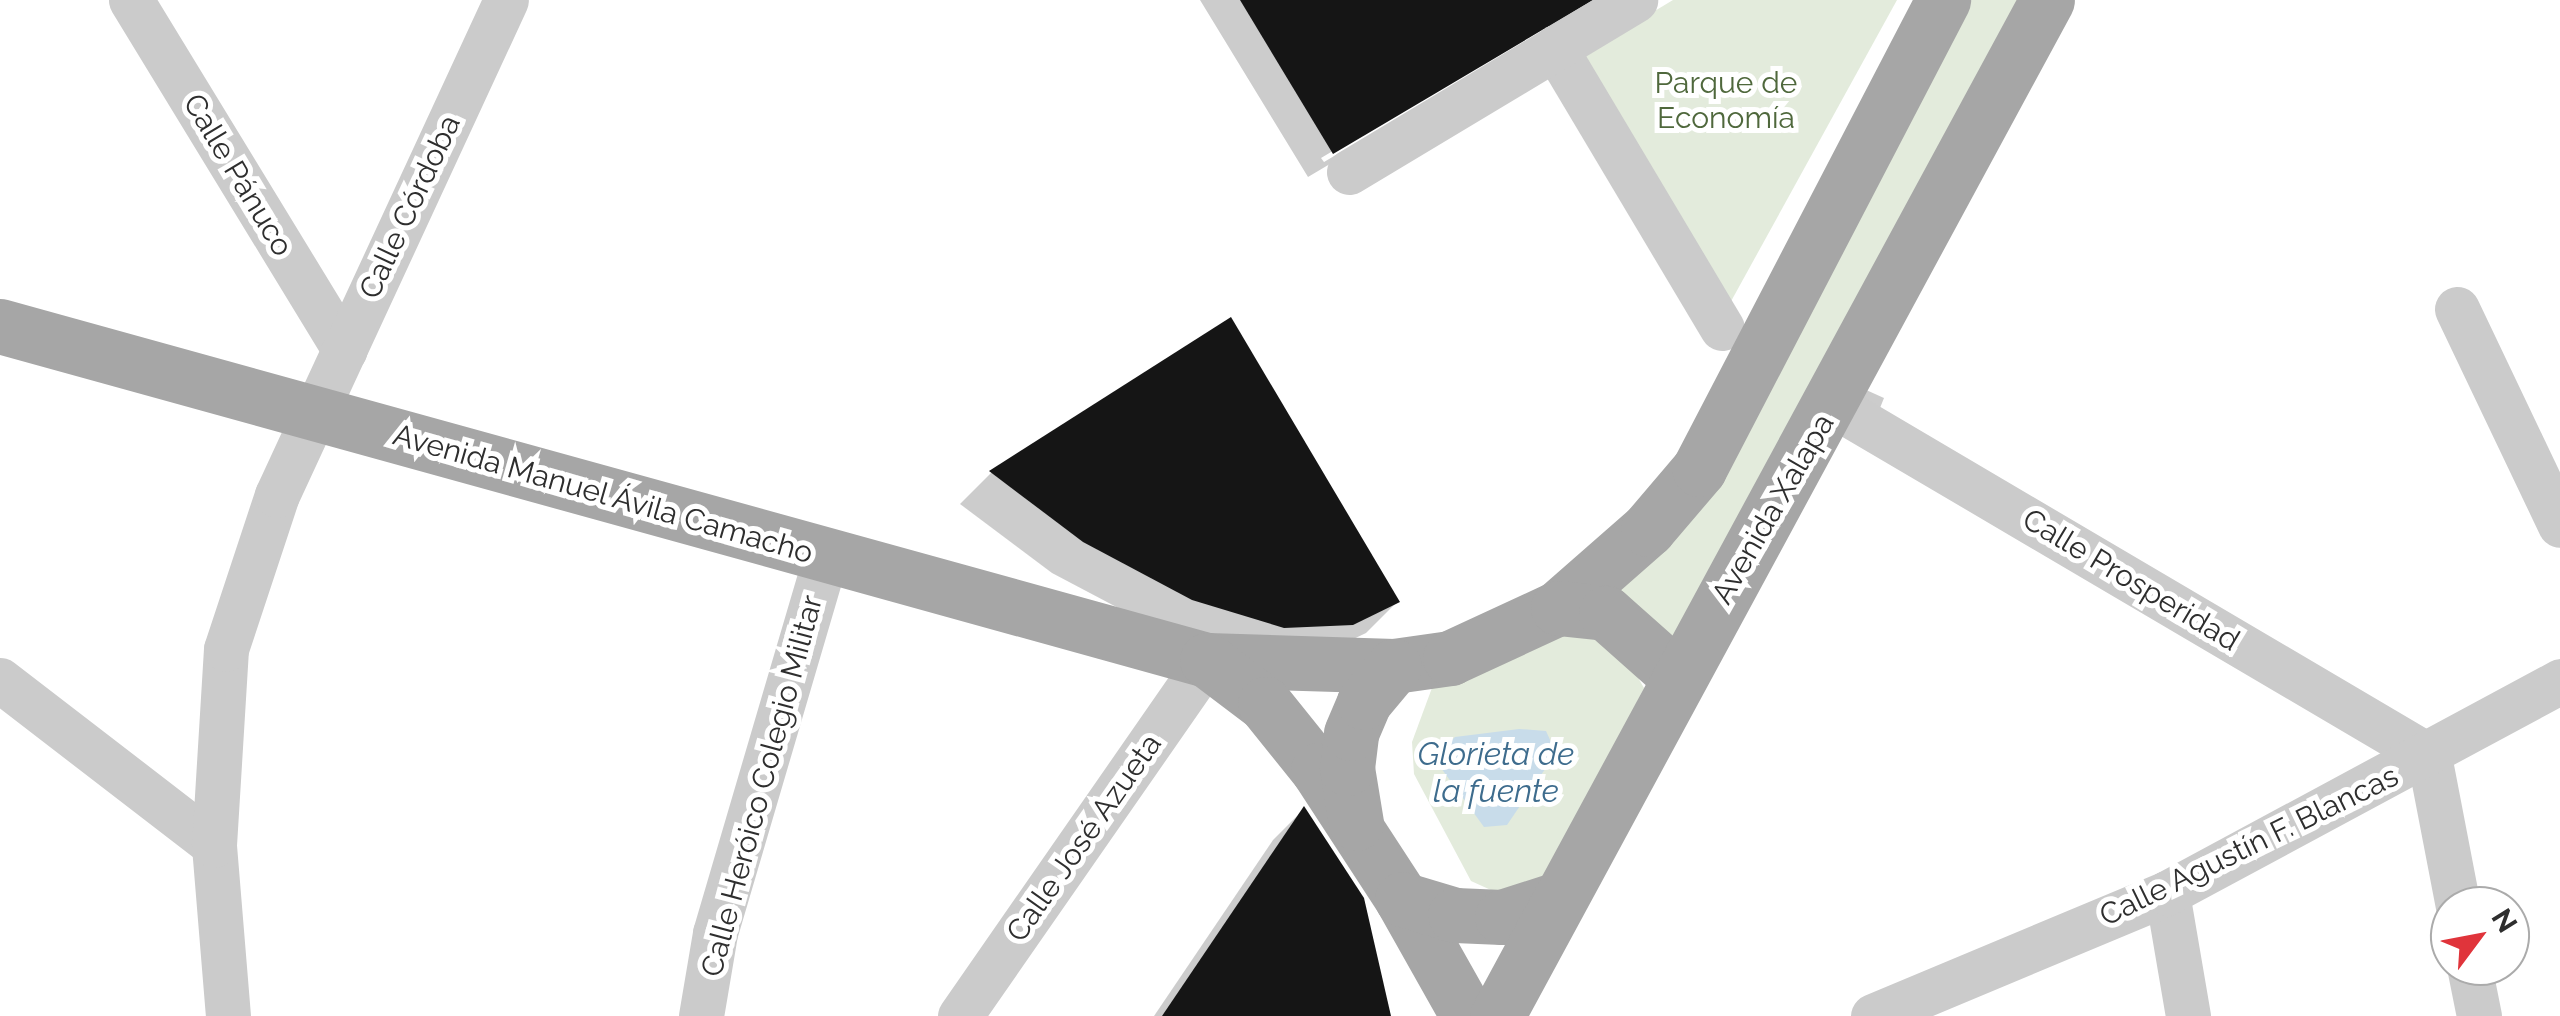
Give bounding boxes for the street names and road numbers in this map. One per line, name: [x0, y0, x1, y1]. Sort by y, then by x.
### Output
street label: Calle Pánuco: [175, 87, 301, 263]
street label: Calle Córdoba: [352, 109, 468, 305]
street label: Avenida Xalapa: [1704, 408, 1842, 610]
street label: Avenida Manuel Ávila Camacho: [388, 416, 818, 572]
street label: Calle Prosperidad: [2016, 501, 2246, 659]
street label: Calle Heróico Colegio Militar: [694, 591, 830, 981]
street label: Calle José Azueta: [998, 727, 1170, 949]
street label: Calle Agustín F. Blancas: [2093, 758, 2405, 934]

